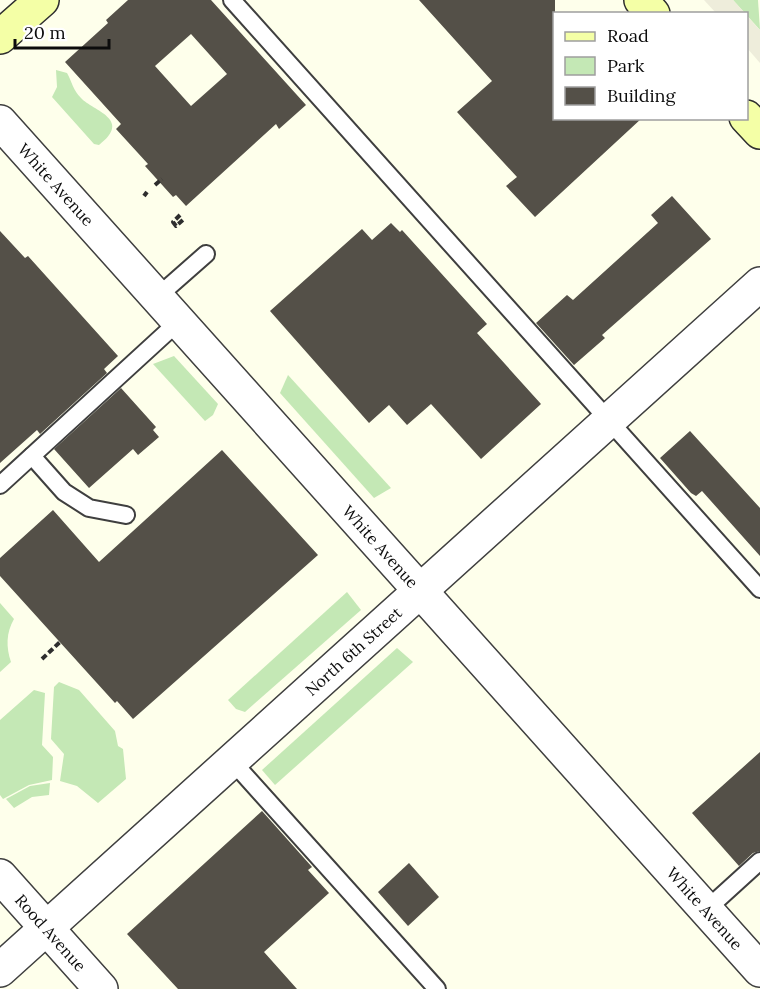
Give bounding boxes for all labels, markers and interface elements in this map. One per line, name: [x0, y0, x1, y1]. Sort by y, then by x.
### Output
scale bar: [15, 12, 110, 50]
legend: [553, 12, 748, 120]
text: 20 m: [24, 21, 66, 44]
text: Road: [607, 24, 649, 47]
text: Park: [607, 54, 645, 77]
text: Building: [607, 84, 677, 107]
street label: White Avenue: [14, 139, 98, 230]
street label: White Avenue: [338, 501, 423, 592]
street label: North 6th Street: [301, 602, 406, 700]
street label: White Avenue: [663, 863, 747, 954]
street label: Rood Avenue: [11, 890, 91, 976]

